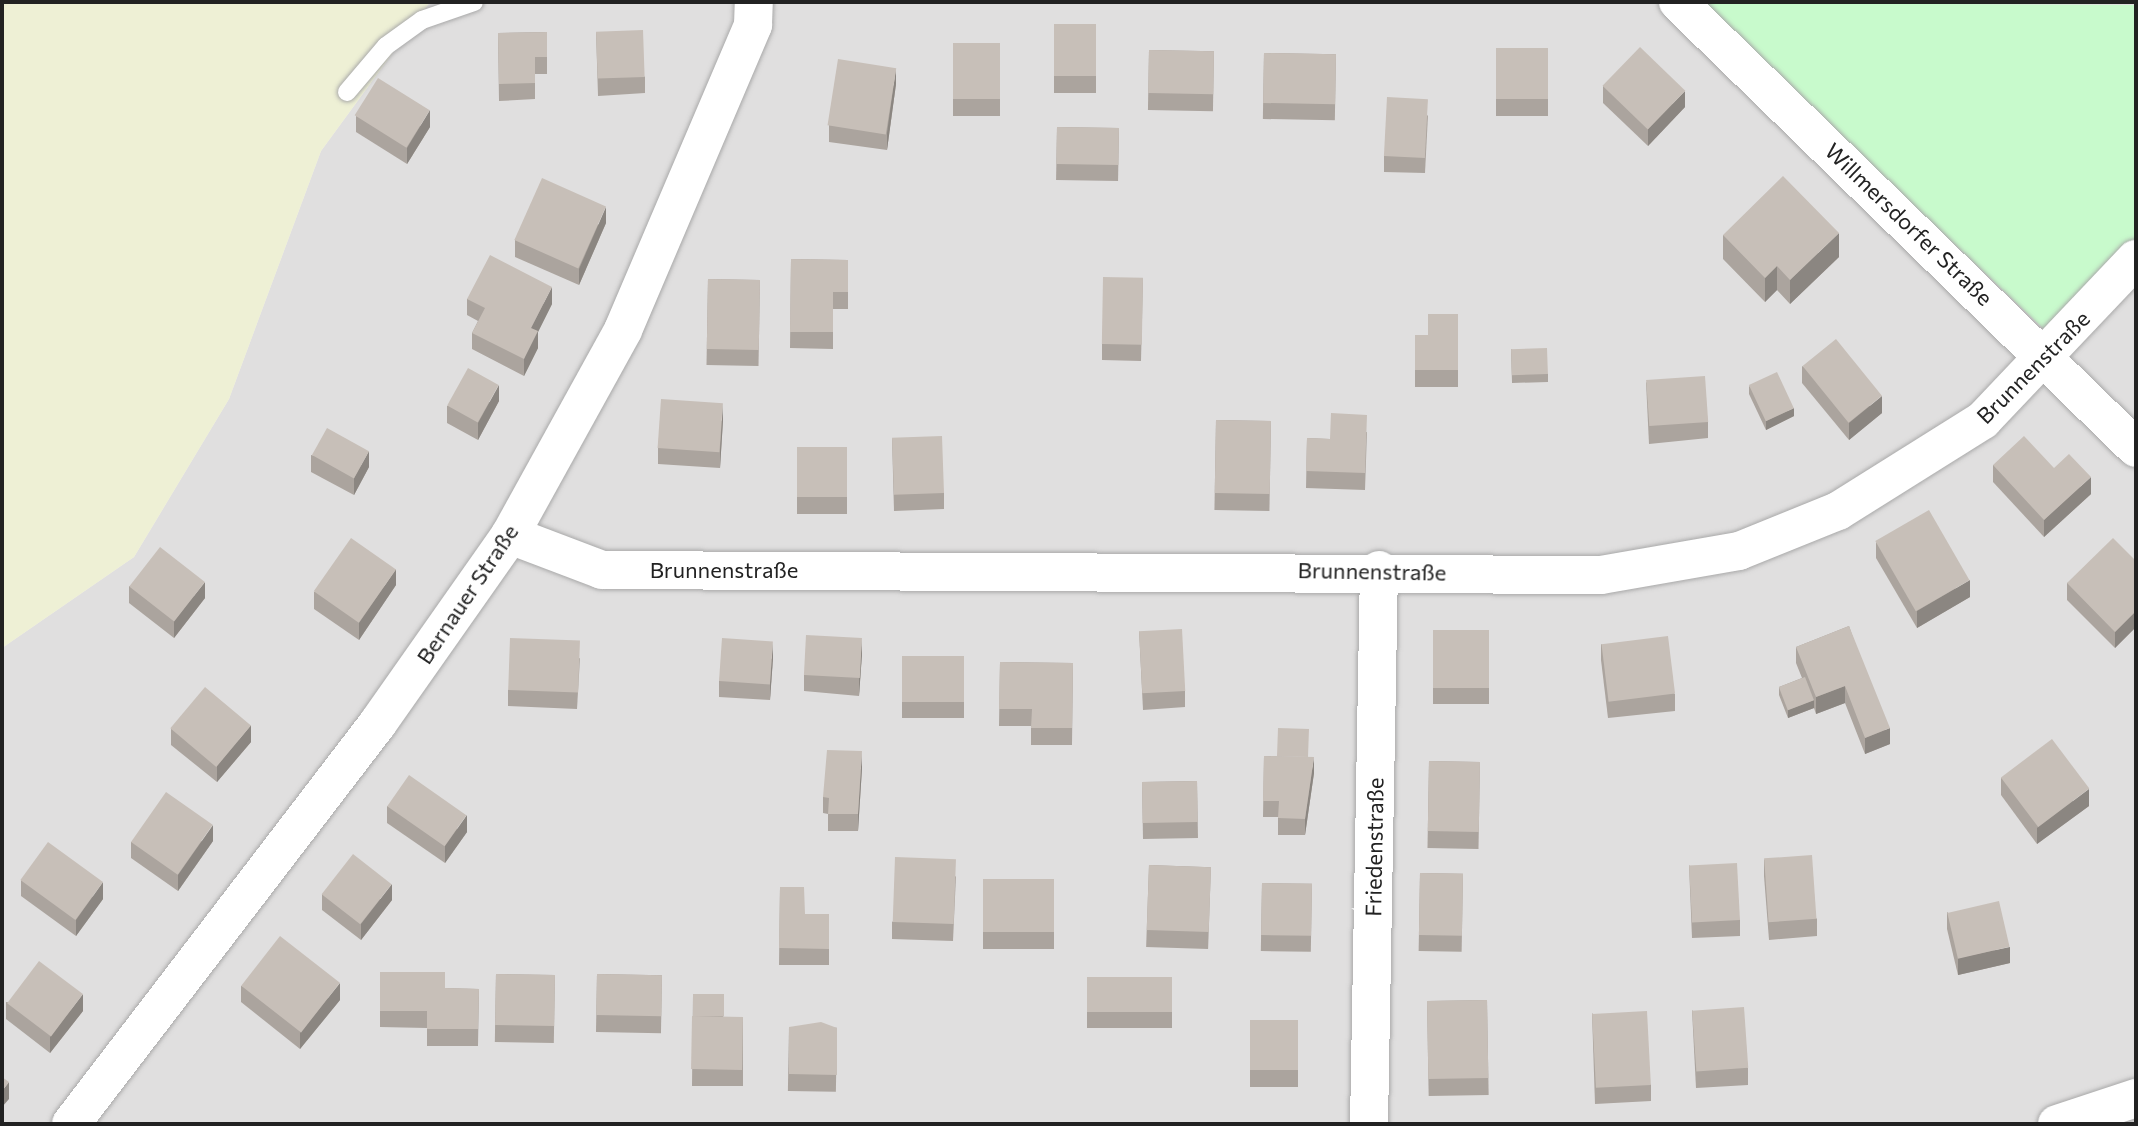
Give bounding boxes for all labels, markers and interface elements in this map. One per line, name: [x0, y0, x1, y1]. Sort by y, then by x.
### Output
street label: Willmersdorfer Straße: [1820, 137, 1998, 311]
street label: Brunnenstraße: [1971, 305, 2095, 429]
street label: Bernauer Straße: [411, 519, 523, 669]
street label: Brunnenstraße: [650, 557, 798, 583]
street label: Brunnenstraße: [1297, 557, 1447, 585]
street label: Friedenstraße: [1360, 777, 1388, 917]

